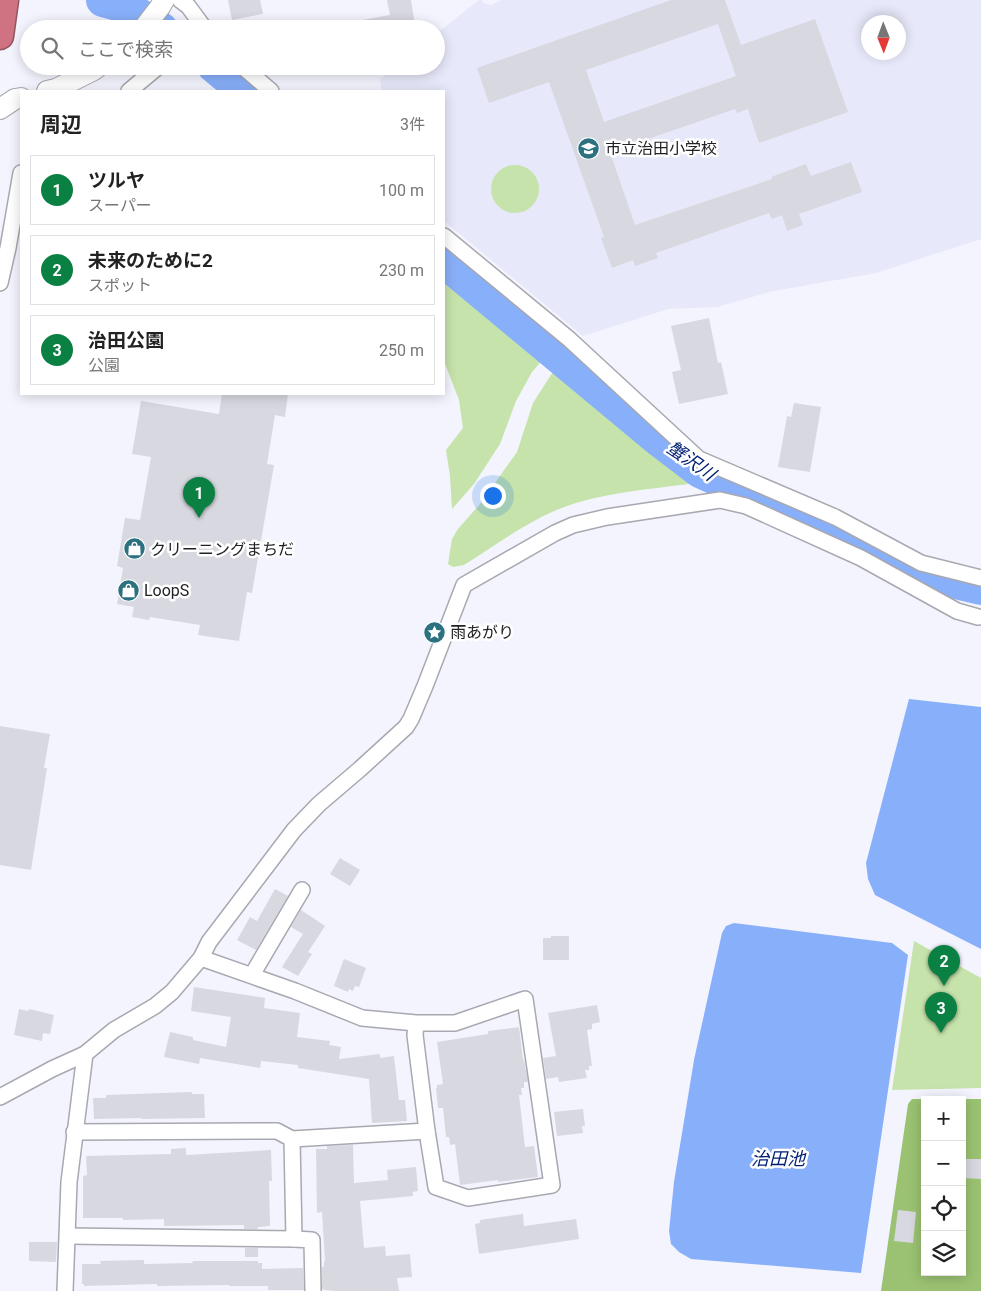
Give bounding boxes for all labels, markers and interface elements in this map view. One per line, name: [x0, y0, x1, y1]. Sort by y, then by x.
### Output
north arrow: [861, 15, 906, 60]
search box: [20, 20, 445, 75]
icon: search: [38, 34, 66, 62]
text: ここで検索: [78, 38, 173, 61]
text: 周辺: [40, 113, 82, 137]
text: 3件: [400, 115, 425, 134]
school or university icon: 市立治田小学校: [577, 136, 601, 160]
place label: 市立治田小学校: [605, 139, 717, 158]
text: ツルヤ: [88, 169, 145, 192]
text: 1: [52, 181, 62, 200]
text: 100 m: [379, 181, 424, 200]
text: スーパー: [88, 196, 152, 215]
text: 未来のために2: [88, 249, 213, 272]
text: 2: [52, 261, 62, 280]
text: 230 m: [379, 261, 424, 280]
text: スポット: [88, 276, 152, 295]
text: 治田公園: [88, 329, 164, 352]
text: 3: [52, 341, 62, 360]
text: 250 m: [379, 341, 424, 360]
text: 公園: [88, 356, 120, 375]
water label: 蟹沢川: [663, 437, 721, 486]
pin: 1: [183, 477, 215, 518]
your location: [480, 483, 506, 509]
shop icon: クリーニングまちだ: [122, 537, 146, 561]
place label: クリーニングまちだ: [150, 540, 294, 559]
shop icon: LoopS: [116, 578, 140, 602]
place label: LoopS: [144, 581, 189, 600]
place icon: 雨あがり: [422, 620, 446, 644]
place label: 雨あがり: [450, 623, 514, 642]
pin: 2: [928, 945, 960, 986]
pin: 3: [925, 992, 957, 1033]
map controls: [921, 1096, 966, 1276]
button: +: [921, 1096, 966, 1141]
button: −: [921, 1141, 966, 1186]
water label: 治田池: [751, 1148, 807, 1169]
button: locate: [921, 1186, 966, 1231]
button: layers: [921, 1231, 966, 1276]

